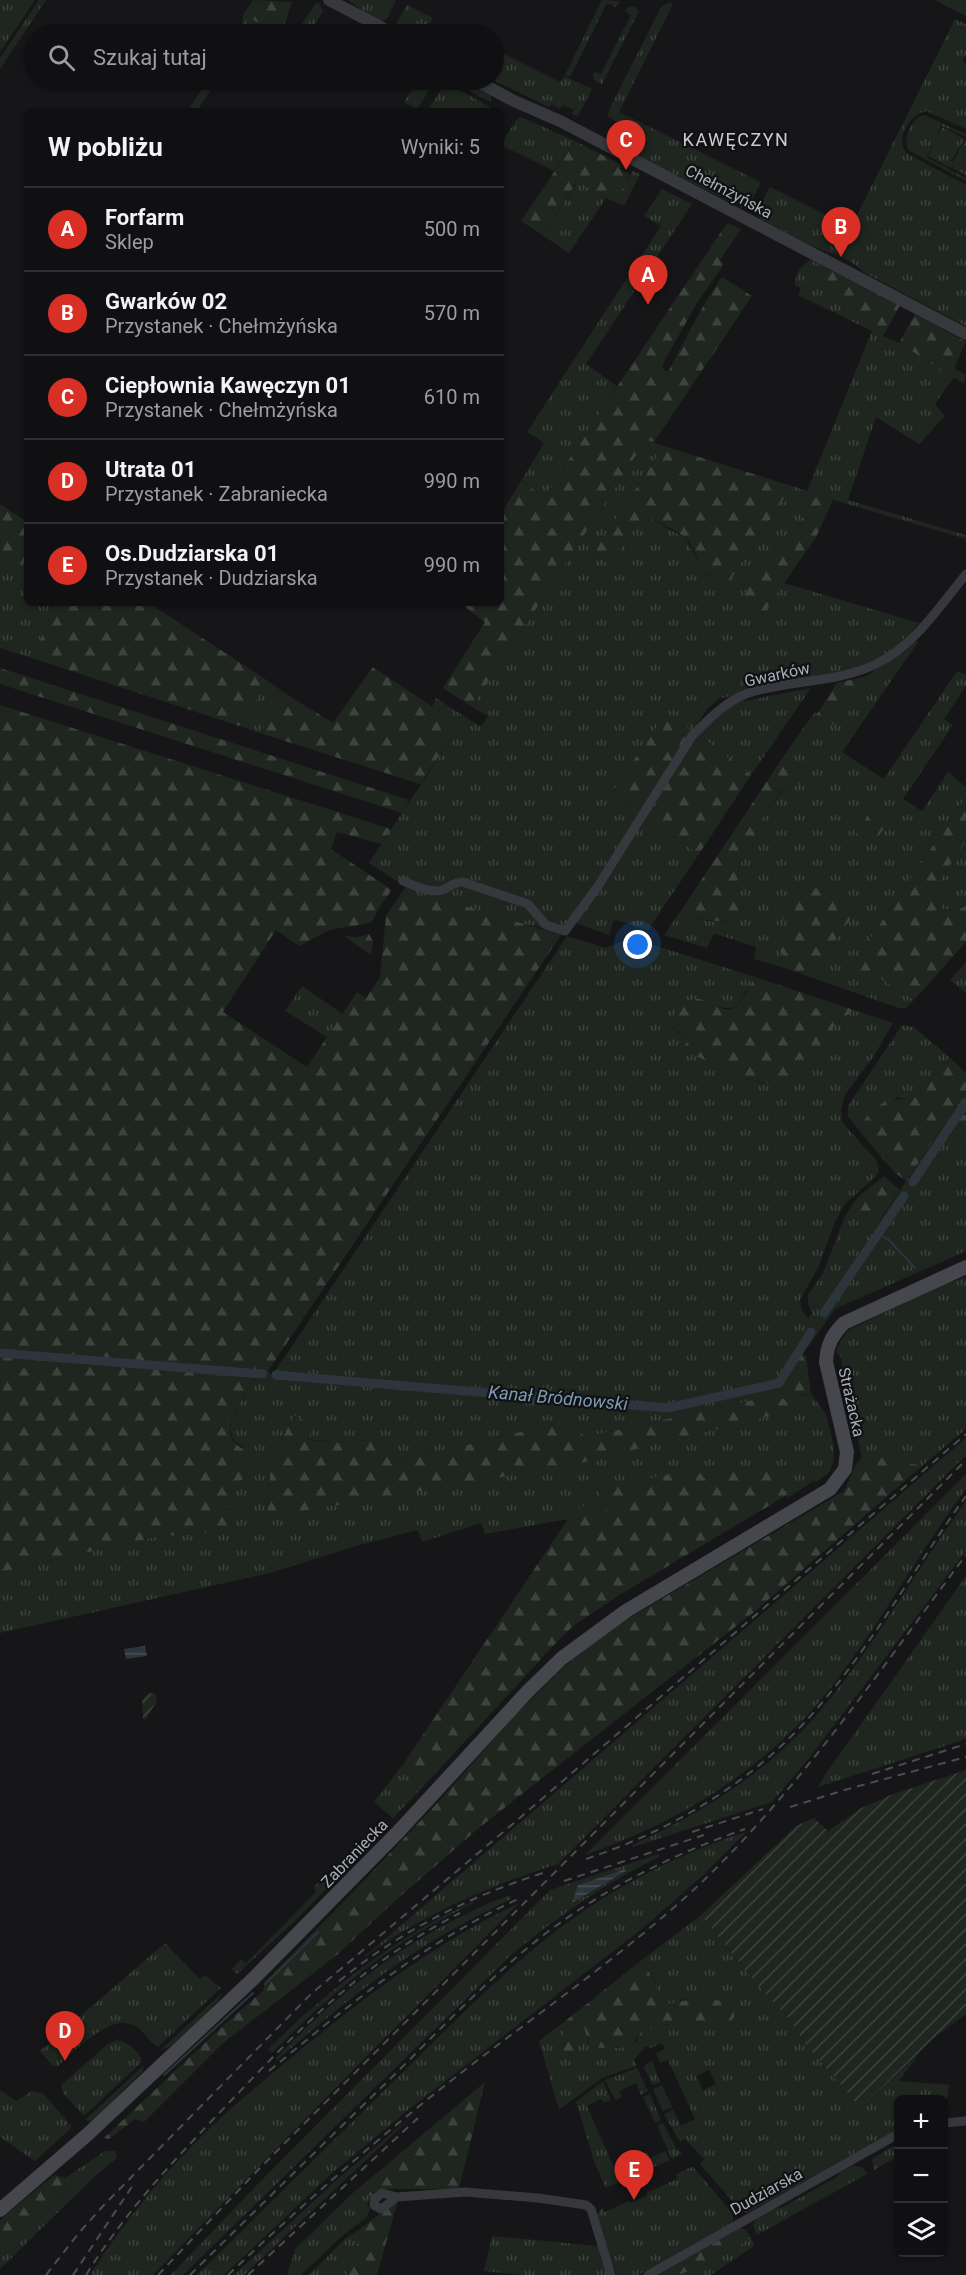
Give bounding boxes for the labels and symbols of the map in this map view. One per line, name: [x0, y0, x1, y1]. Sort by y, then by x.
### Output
pin: C: [606, 120, 646, 170]
district label: KAWĘCZYN: [683, 129, 789, 150]
street label: Chełmżyńska: [682, 161, 775, 222]
pin: B: [822, 208, 860, 257]
pin: A: [628, 256, 668, 305]
street label: Gwarków: [743, 658, 812, 691]
your location: [623, 930, 652, 959]
street label: Strażacka: [834, 1366, 869, 1439]
water label: Kanał Bródnowski: [487, 1381, 629, 1414]
street label: Zabraniecka: [317, 1815, 392, 1891]
pin: D: [46, 2012, 84, 2061]
pin: E: [614, 2150, 654, 2200]
street label: Dudziarska: [727, 2164, 806, 2219]

